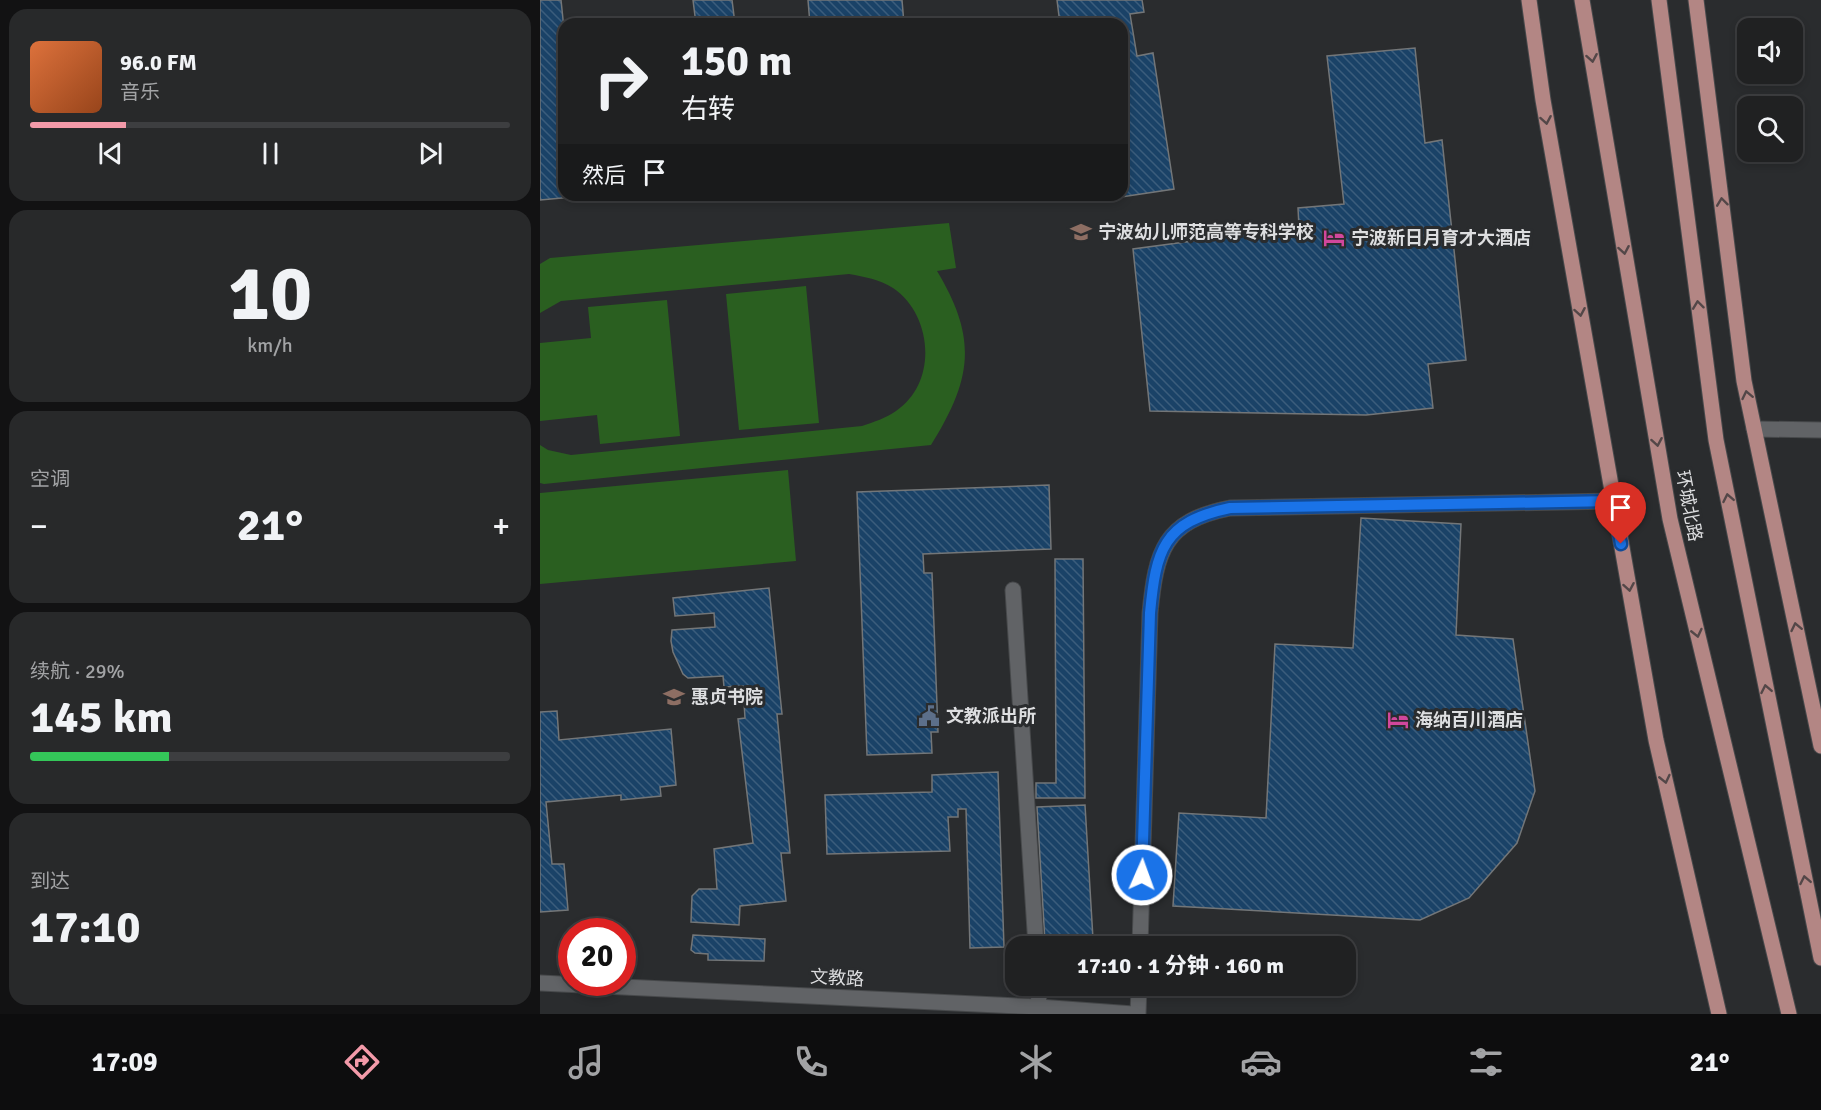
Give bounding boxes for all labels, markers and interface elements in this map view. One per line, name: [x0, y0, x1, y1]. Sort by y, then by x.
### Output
map controls: [1737, 18, 1803, 162]
button: sound: [1737, 18, 1803, 84]
text: 150 m: [681, 36, 792, 87]
icon: right: [582, 42, 660, 120]
text: 96.0 FM: [120, 49, 197, 76]
one-way arrow: [1585, 53, 1597, 62]
text: 音乐: [120, 80, 160, 105]
text: 右转: [681, 93, 735, 126]
button: search: [1737, 96, 1803, 162]
one-way arrow: [1539, 115, 1552, 125]
icon: previous: [94, 137, 127, 170]
icon: pause: [254, 137, 287, 170]
icon: next: [414, 137, 447, 170]
icon: arrive: [638, 156, 671, 189]
text: 然后: [582, 162, 626, 189]
one-way arrow: [1716, 197, 1728, 206]
school or university icon: 宁波幼儿师范高等专科学校: [1069, 220, 1093, 244]
place label: 宁波幼儿师范高等专科学校: [1098, 221, 1314, 243]
hotel icon: 宁波新日月育才大酒店: [1322, 226, 1346, 250]
place label: 宁波新日月育才大酒店: [1351, 227, 1531, 249]
one-way arrow: [1618, 245, 1630, 255]
text: 10: [228, 246, 312, 342]
one-way arrow: [1693, 301, 1705, 310]
one-way arrow: [1573, 307, 1586, 317]
text: km/h: [247, 333, 293, 358]
one-way arrow: [1741, 390, 1754, 400]
one-way arrow: [1650, 437, 1663, 447]
text: 空调: [30, 467, 70, 492]
street label: 环城北路: [1671, 469, 1707, 543]
pin: [1595, 482, 1646, 544]
icon: arrive: [1604, 491, 1637, 524]
one-way arrow: [1722, 493, 1735, 503]
text: 21°: [237, 498, 303, 553]
text: −: [30, 506, 48, 547]
text: +: [492, 506, 510, 547]
one-way arrow: [1622, 582, 1634, 592]
one-way arrow: [1790, 622, 1803, 632]
one-way arrow: [1690, 628, 1703, 638]
text: 续航 · 29%: [30, 659, 125, 684]
one-way arrow: [1760, 684, 1773, 694]
school or university icon: 惠贞书院: [662, 685, 686, 709]
place label: 惠贞书院: [691, 686, 763, 708]
text: 145 km: [30, 690, 173, 745]
public building icon: 文教派出所: [917, 704, 941, 728]
place label: 文教派出所: [946, 705, 1036, 727]
hotel icon: 海纳百川酒店: [1386, 708, 1410, 732]
place label: 海纳百川酒店: [1415, 709, 1523, 731]
one-way arrow: [1657, 773, 1670, 783]
position arrow: [1110, 843, 1174, 907]
text: 到达: [30, 869, 70, 894]
one-way arrow: [1799, 875, 1812, 885]
text: 17:10: [30, 900, 140, 955]
speed limit sign: 20: [558, 918, 636, 996]
text: 17:10 · 1 分钟 · 160 m: [1077, 952, 1284, 979]
street label: 文教路: [809, 966, 865, 990]
icon: directions: [341, 1041, 383, 1083]
icon: music: [565, 1041, 607, 1083]
icon: phone: [790, 1041, 832, 1083]
icon: climate: [1015, 1041, 1057, 1083]
icon: car: [1240, 1041, 1282, 1083]
icon: filters: [1465, 1041, 1507, 1083]
text: 17:09: [91, 1046, 158, 1079]
text: 21°: [1690, 1046, 1730, 1079]

